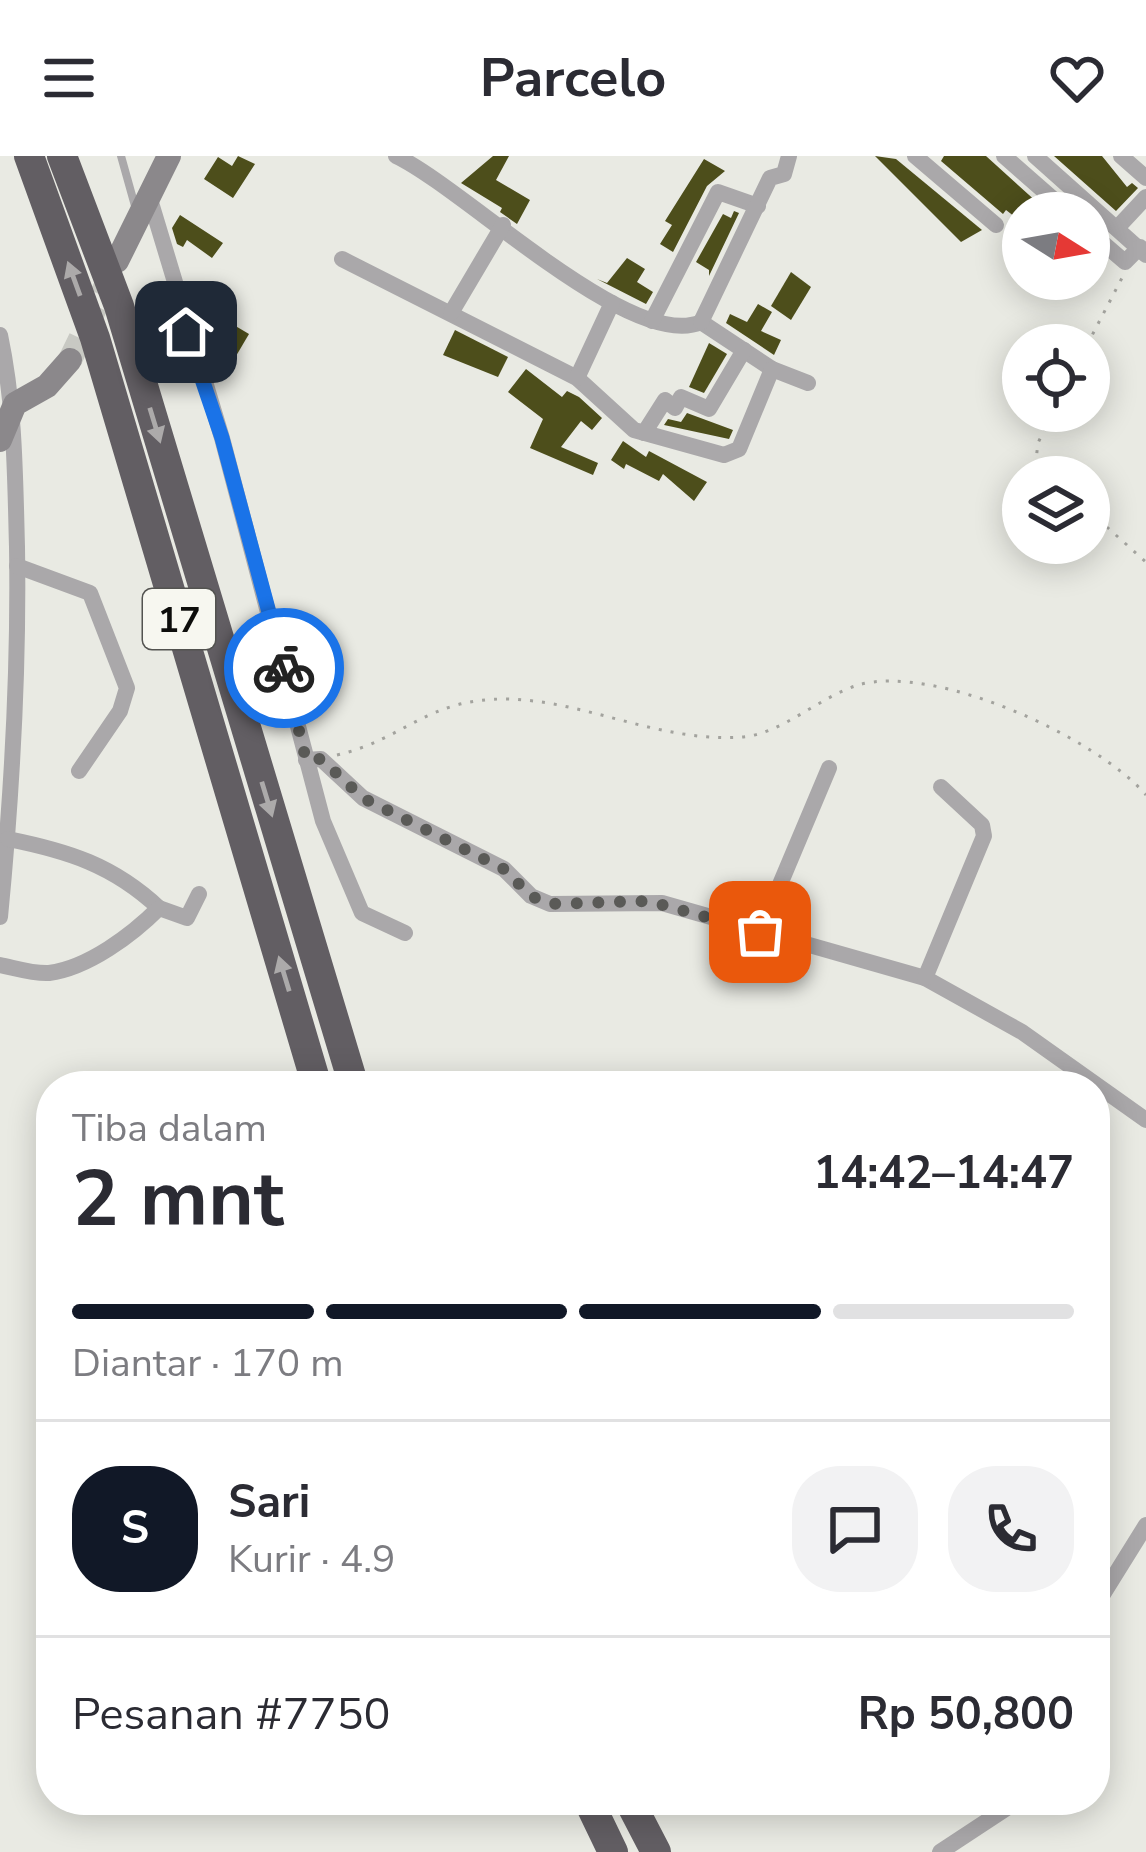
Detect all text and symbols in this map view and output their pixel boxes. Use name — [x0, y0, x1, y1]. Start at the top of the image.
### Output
text: Parcelo — [480, 41, 666, 115]
icon: menu — [36, 45, 102, 111]
icon: heart — [1044, 45, 1110, 111]
north arrow — [1002, 192, 1110, 300]
map controls — [1002, 192, 1110, 564]
one-way arrow — [64, 261, 82, 297]
pin — [135, 281, 237, 383]
icon: home — [153, 299, 219, 365]
button: locate — [1002, 324, 1110, 432]
one-way arrow — [147, 407, 165, 444]
button: layers — [1002, 456, 1110, 564]
road number: 17 — [143, 589, 215, 649]
courier — [224, 608, 344, 728]
icon: bike — [251, 635, 317, 701]
one-way arrow — [259, 781, 277, 818]
pin — [709, 881, 811, 983]
icon: bag — [727, 899, 793, 965]
one-way arrow — [274, 955, 292, 992]
text: Tiba dalam — [72, 1102, 267, 1155]
text: 14:42–14:47 — [813, 1143, 1074, 1204]
text: 2 mnt — [72, 1146, 284, 1253]
text: Diantar · 170 m — [72, 1337, 344, 1390]
button: chat — [792, 1466, 918, 1592]
button: phone — [948, 1466, 1074, 1592]
text: Sari — [228, 1472, 310, 1533]
text: S — [121, 1498, 149, 1559]
text: Kurir · 4.9 — [228, 1533, 395, 1586]
text: Pesanan #7750 — [72, 1684, 390, 1745]
text: Rp 50,800 — [858, 1684, 1074, 1745]

